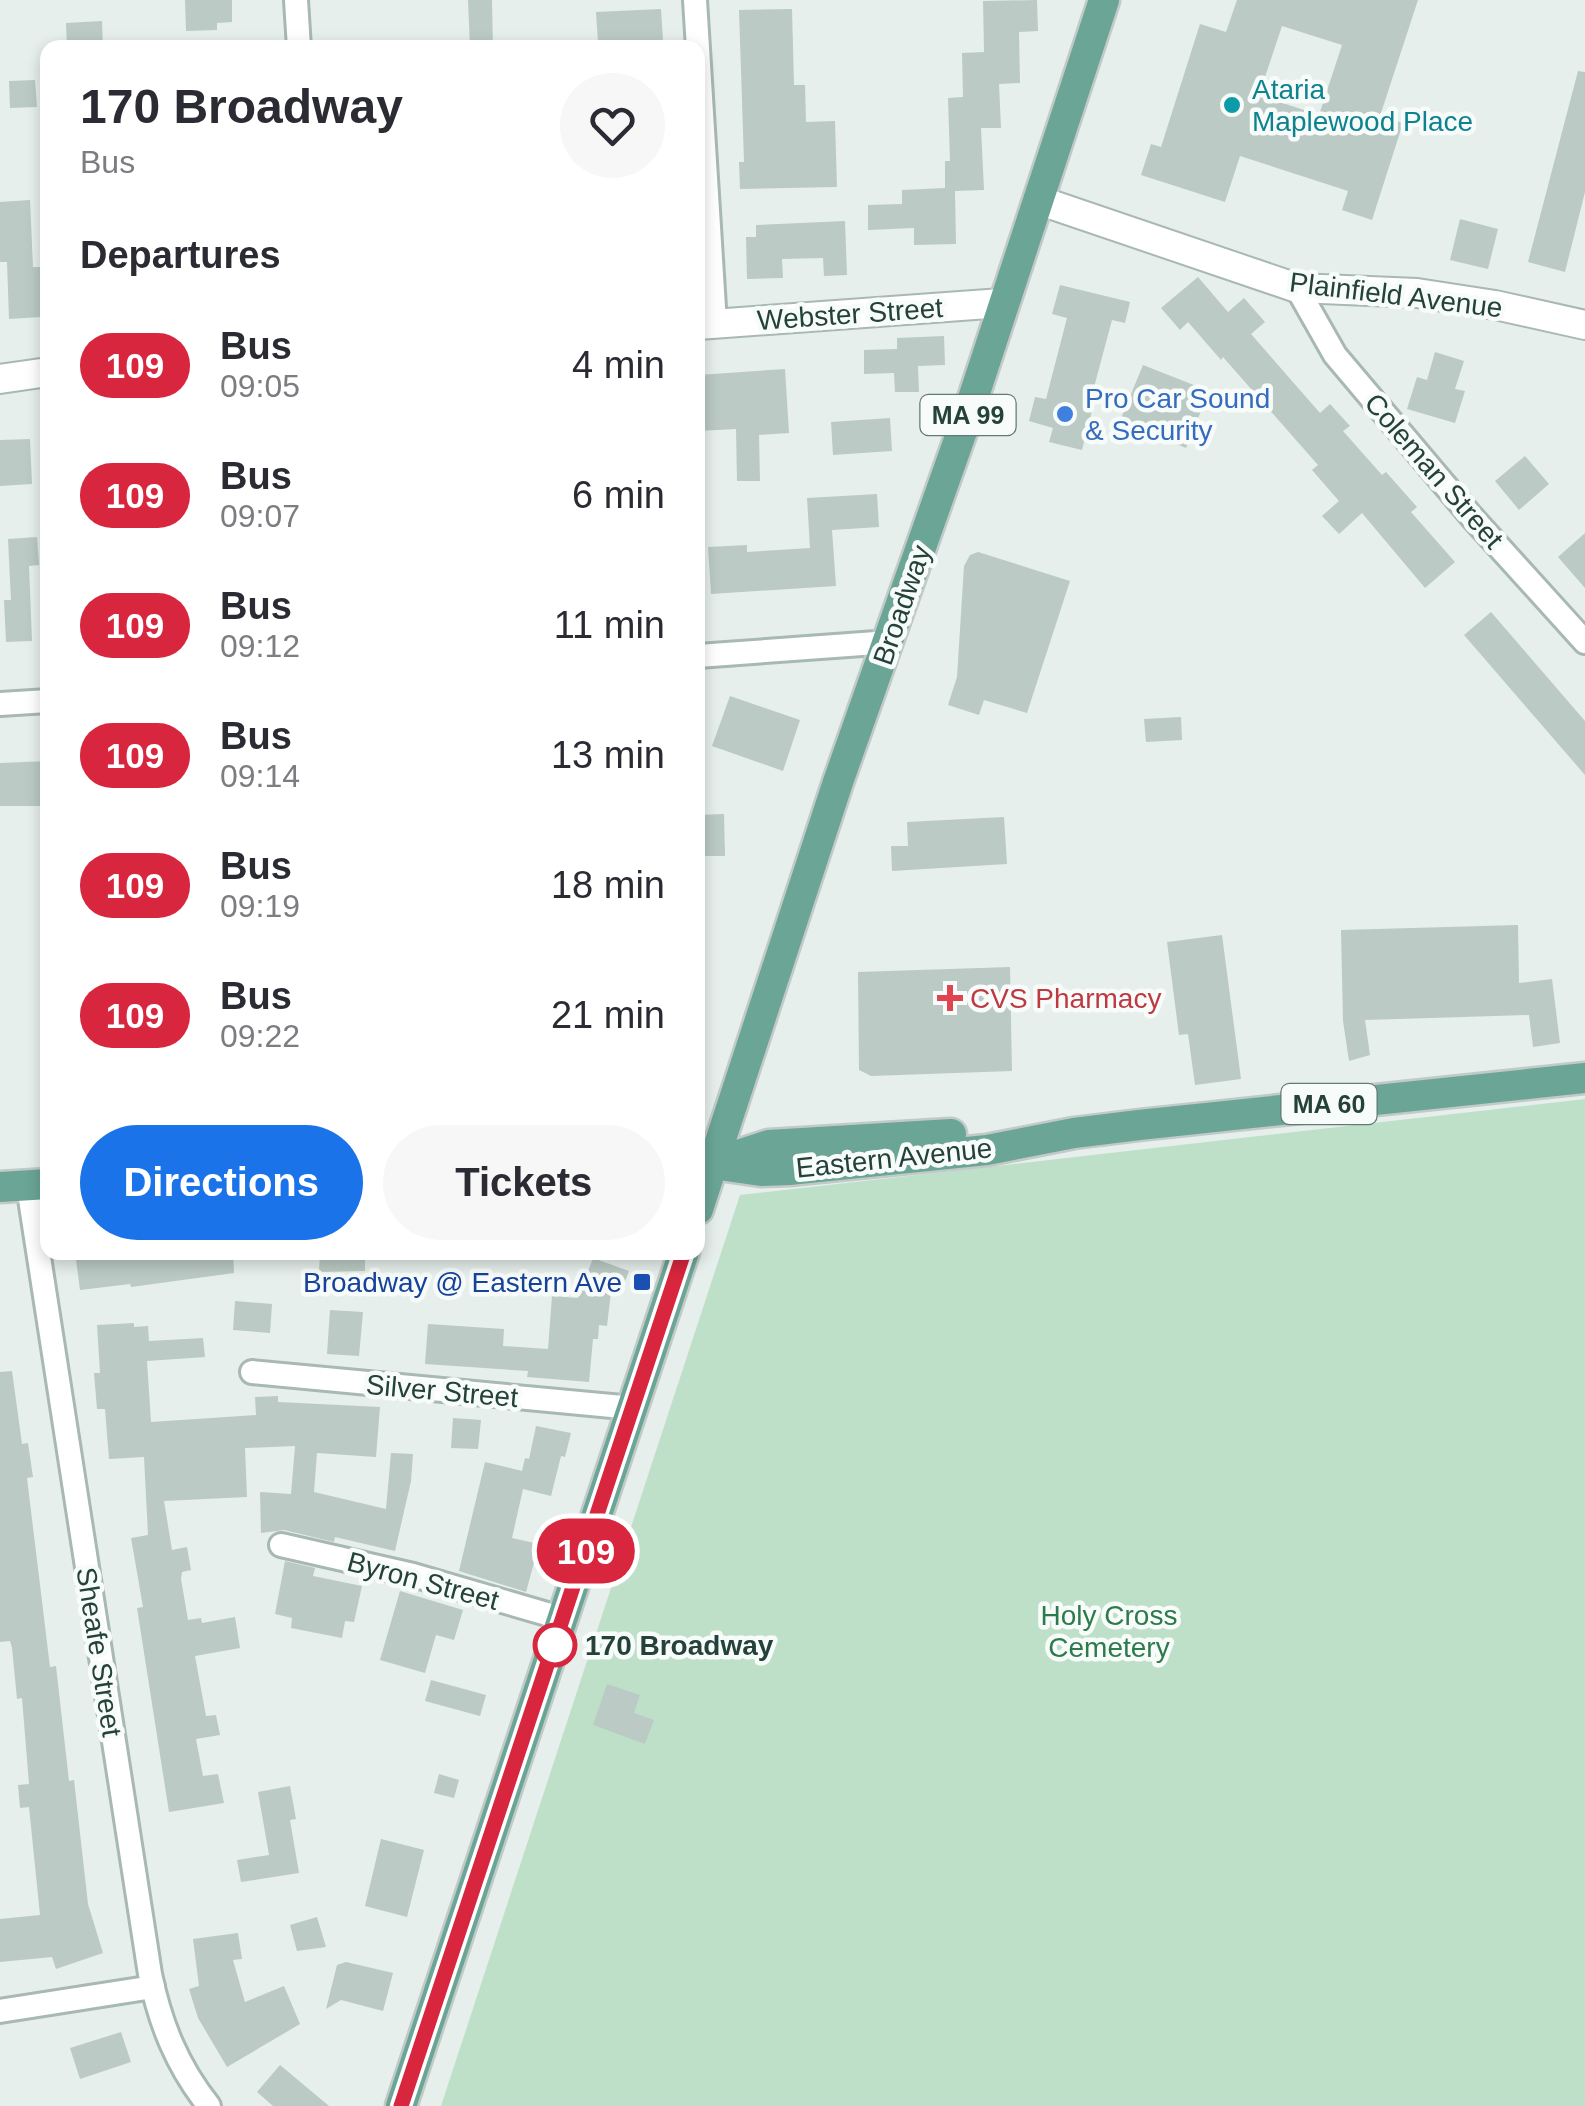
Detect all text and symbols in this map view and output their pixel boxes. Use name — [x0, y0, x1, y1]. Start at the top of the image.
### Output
button: heart — [560, 73, 665, 178]
place label: Ataria Maplewood Place — [1252, 74, 1473, 137]
text: 170 Broadway — [80, 80, 403, 133]
marker: Ataria Maplewood Place — [1221, 94, 1243, 116]
text: Bus — [80, 144, 135, 180]
text: Departures — [80, 234, 281, 276]
street label: Plainfield Avenue — [1288, 267, 1504, 323]
street label: Webster Street — [756, 292, 944, 336]
text: Bus — [220, 325, 292, 367]
text: 4 min — [572, 344, 665, 386]
text: 109 — [106, 346, 164, 385]
text: 09:05 — [220, 368, 300, 404]
place label: Pro Car Sound & Security — [1085, 383, 1270, 446]
street label: Coleman Street — [1358, 387, 1510, 555]
road number: MA 99 — [920, 395, 1016, 435]
marker: Pro Car Sound & Security — [1054, 403, 1076, 425]
text: Bus — [220, 455, 292, 497]
text: 6 min — [572, 474, 665, 516]
text: 109 — [106, 476, 164, 515]
text: 09:07 — [220, 498, 300, 534]
street label: Broadway — [867, 541, 937, 669]
text: Bus — [220, 585, 292, 627]
text: 11 min — [554, 604, 665, 646]
text: 109 — [106, 606, 164, 645]
text: 09:12 — [220, 628, 300, 664]
text: Bus — [220, 715, 292, 757]
text: 13 min — [551, 734, 665, 776]
text: 109 — [106, 736, 164, 775]
text: 09:14 — [220, 758, 300, 794]
text: Bus — [220, 845, 292, 887]
text: 18 min — [551, 864, 665, 906]
text: 109 — [106, 866, 164, 905]
text: 09:19 — [220, 888, 300, 924]
text: Bus — [220, 975, 292, 1017]
place label: CVS Pharmacy — [970, 983, 1161, 1014]
marker: CVS Pharmacy — [939, 987, 961, 1009]
text: 21 min — [551, 994, 665, 1036]
text: 109 — [106, 996, 164, 1035]
text: 09:22 — [220, 1018, 300, 1054]
road number: MA 60 — [1282, 1084, 1376, 1124]
button: Directions — [80, 1125, 363, 1240]
button: Tickets — [383, 1125, 665, 1240]
street label: Eastern Avenue — [794, 1132, 994, 1184]
place label: Broadway @ Eastern Ave — [303, 1267, 622, 1298]
marker: Broadway @ Eastern Ave — [631, 1271, 653, 1293]
street label: Silver Street — [365, 1369, 520, 1413]
line badge: 109 — [528, 1518, 644, 1584]
text: 109 — [557, 1532, 615, 1571]
street label: Byron Street — [344, 1546, 502, 1616]
street label: Sheafe Street — [70, 1565, 128, 1739]
park label: Holy Cross Cemetery — [1041, 1600, 1177, 1663]
marker: 170 Broadway — [534, 1624, 576, 1666]
place label: 170 Broadway — [585, 1630, 774, 1661]

